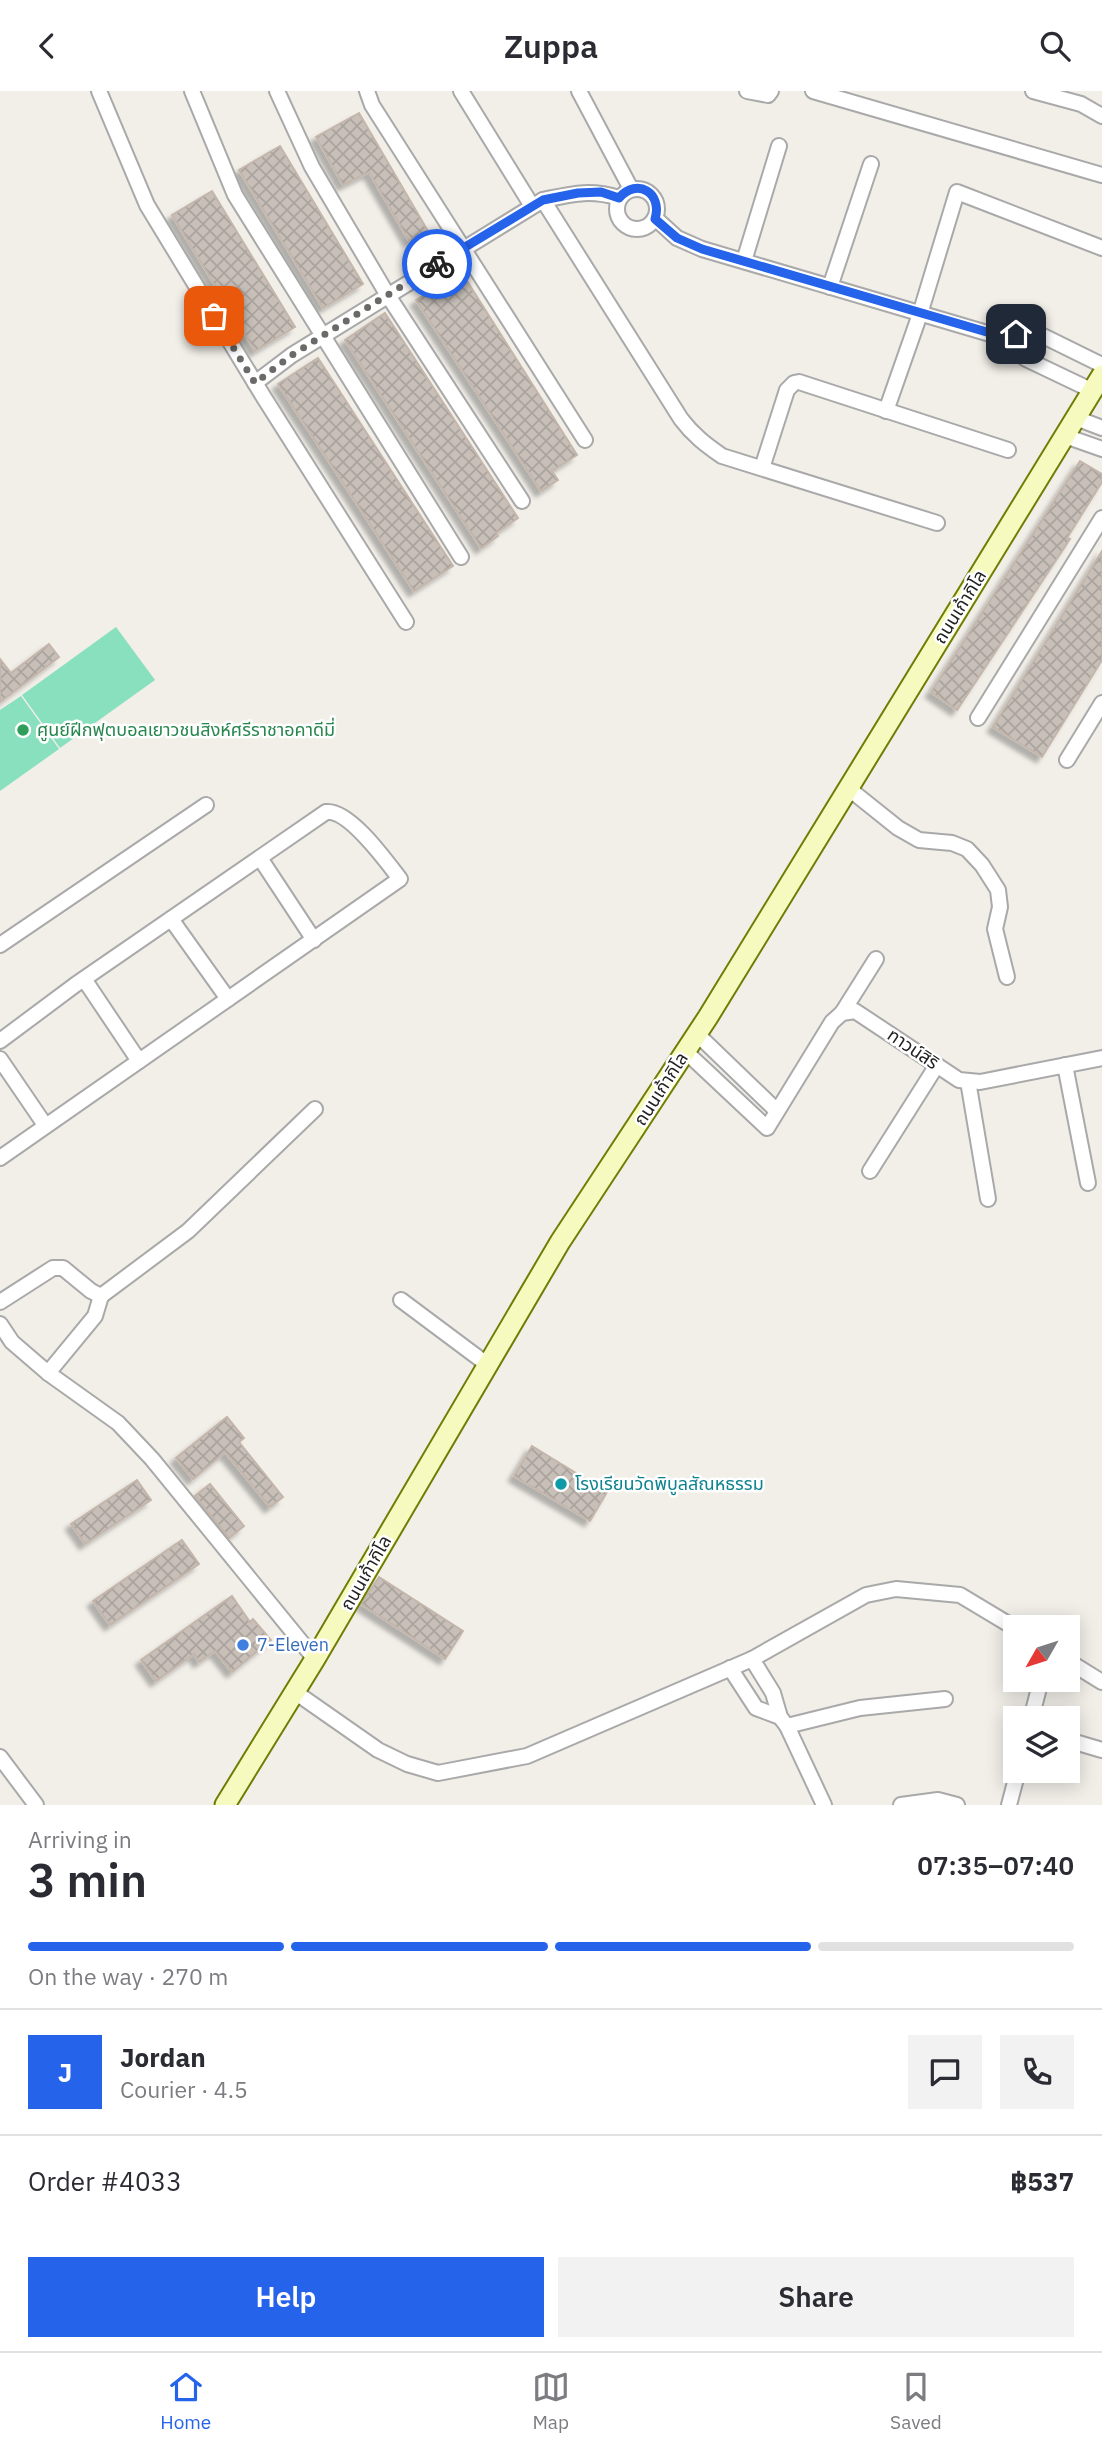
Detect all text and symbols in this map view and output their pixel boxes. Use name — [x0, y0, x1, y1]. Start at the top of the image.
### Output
text: Zuppa — [504, 25, 598, 67]
icon: back — [28, 27, 66, 65]
icon: search — [1036, 27, 1074, 65]
courier — [402, 229, 472, 299]
icon: bike — [418, 245, 456, 283]
pin — [184, 286, 244, 346]
icon: bag — [195, 297, 233, 335]
pin — [986, 304, 1046, 364]
icon: home — [997, 315, 1035, 353]
street label: ถนนเก้ากิโล — [928, 566, 991, 648]
place label: ศูนย์ฝีกฟุตบอลเยาวชนสิงห์ศรีราชาอคาดีมี่ — [37, 717, 335, 742]
marker: ศูนย์ฝีกฟุตบอลเยาวชนสิงห์ศรีราชาอคาดีมี่ — [15, 722, 31, 738]
street label: ทาวน์สิริ — [883, 1023, 944, 1074]
street label: ถนนเก้ากิโล — [628, 1048, 693, 1130]
place label: โรงเรียนวัดพิบูลสัณหธรรม — [575, 1472, 764, 1496]
marker: โรงเรียนวัดพิบูลสัณหธรรม — [553, 1476, 569, 1492]
street label: ถนนเก้ากิโล — [335, 1531, 396, 1614]
north arrow — [1003, 1615, 1080, 1692]
map controls — [1003, 1615, 1080, 1783]
place label: 7-Eleven — [257, 1633, 329, 1656]
marker: 7-Eleven — [235, 1637, 251, 1653]
button: layers — [1003, 1706, 1080, 1783]
text: Arriving in — [28, 1824, 132, 1854]
text: 07:35–07:40 — [917, 1848, 1074, 1882]
text: 3 min — [28, 1850, 147, 1910]
text: On the way · 270 m — [28, 1961, 228, 1991]
button: chat — [908, 2035, 982, 2109]
button: phone — [1000, 2035, 1074, 2109]
text: Jordan — [120, 2040, 206, 2074]
text: J — [58, 2055, 72, 2089]
text: Courier · 4.5 — [120, 2074, 248, 2104]
text: Order #4033 — [28, 2164, 182, 2198]
text: ฿537 — [1010, 2164, 1074, 2198]
button: Help — [28, 2257, 544, 2337]
button: Share — [558, 2257, 1074, 2337]
tab: Home — [160, 2368, 211, 2434]
tab: Map — [532, 2368, 570, 2434]
tab: Saved — [890, 2368, 942, 2434]

